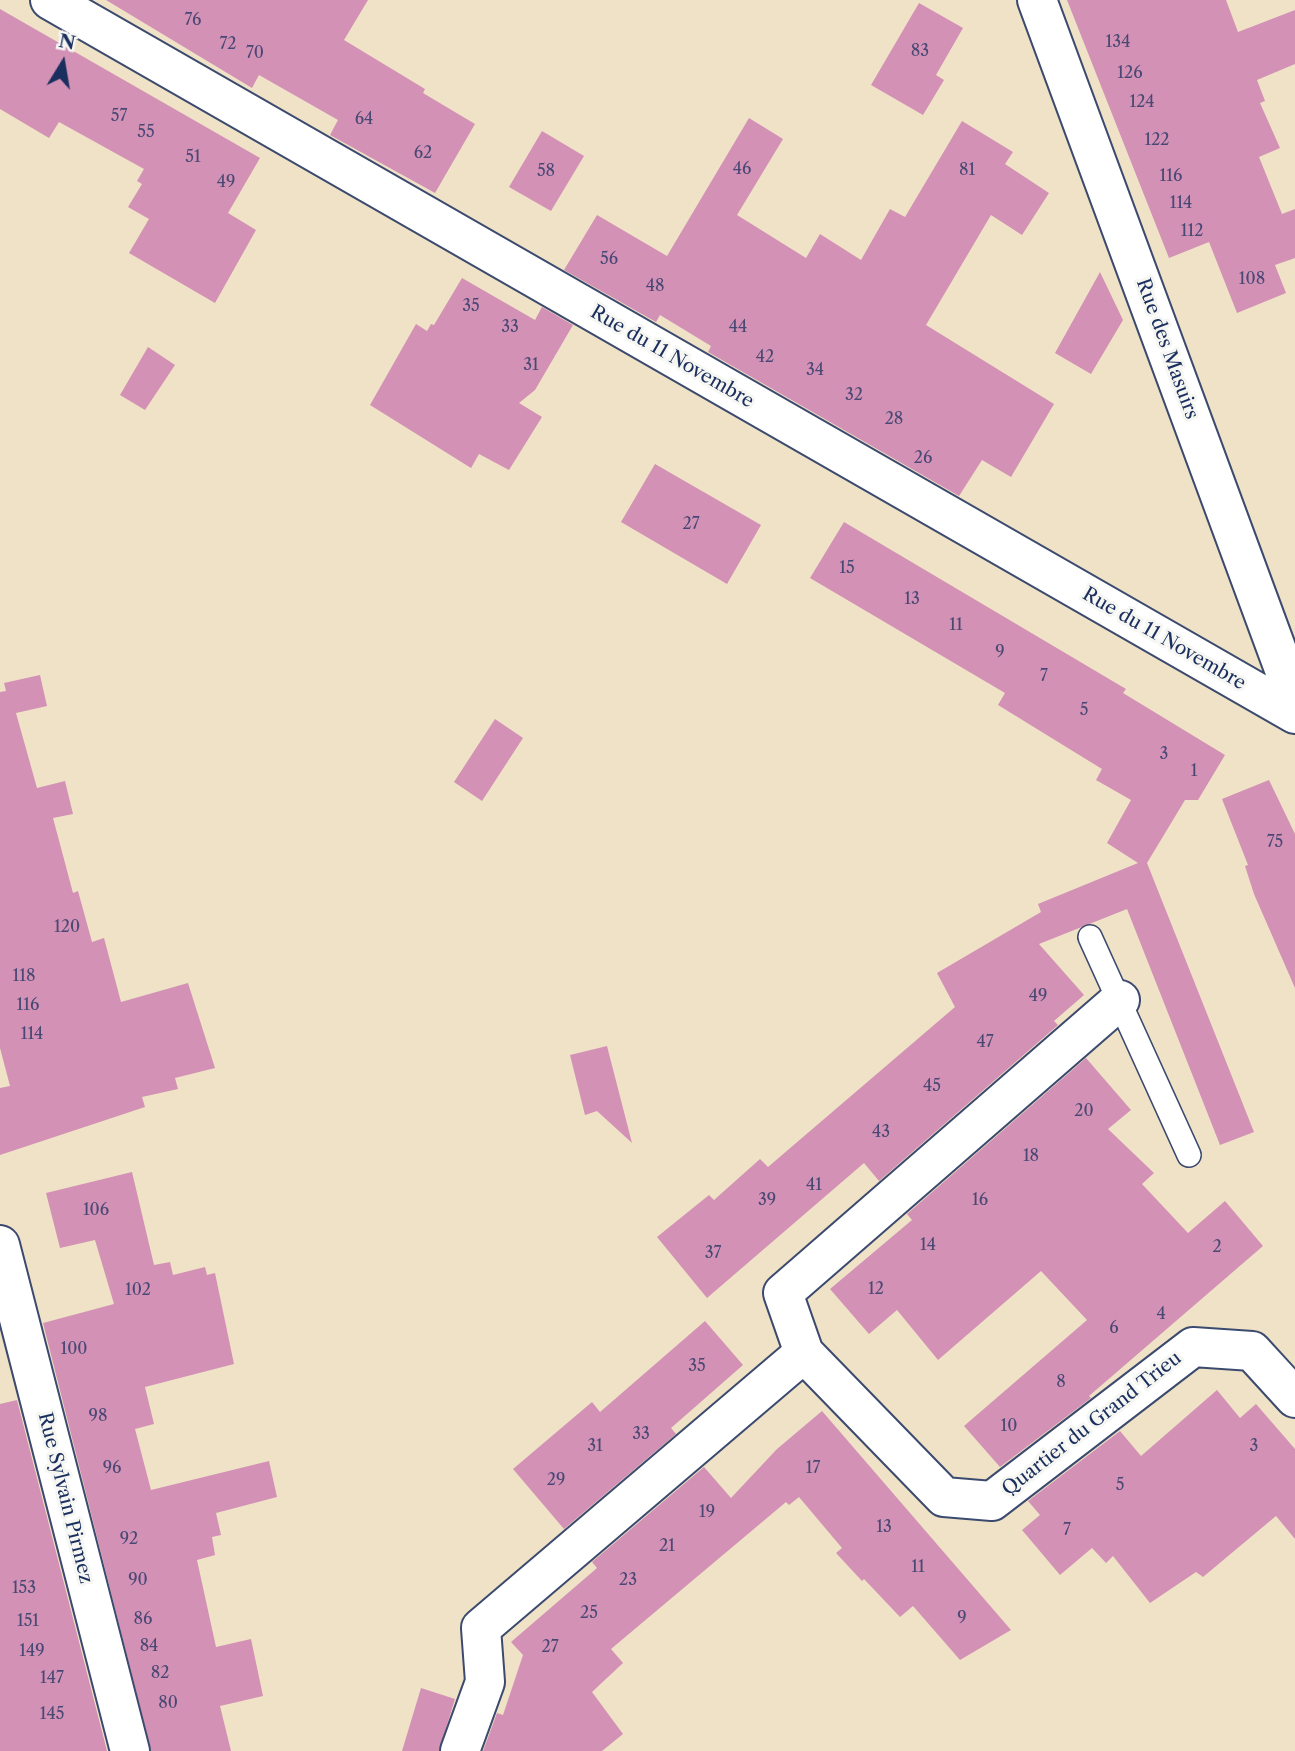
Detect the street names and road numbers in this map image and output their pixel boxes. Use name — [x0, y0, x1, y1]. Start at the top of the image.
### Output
street label: Rue des Masuirs — [1131, 276, 1203, 422]
street label: Rue du 11 Novembre — [586, 301, 758, 413]
street label: Rue du 11 Novembre — [1078, 583, 1250, 695]
street label: Quartier du Grand Trieu — [998, 1347, 1186, 1501]
street label: Rue Sylvain Pirmez — [33, 1410, 97, 1586]

